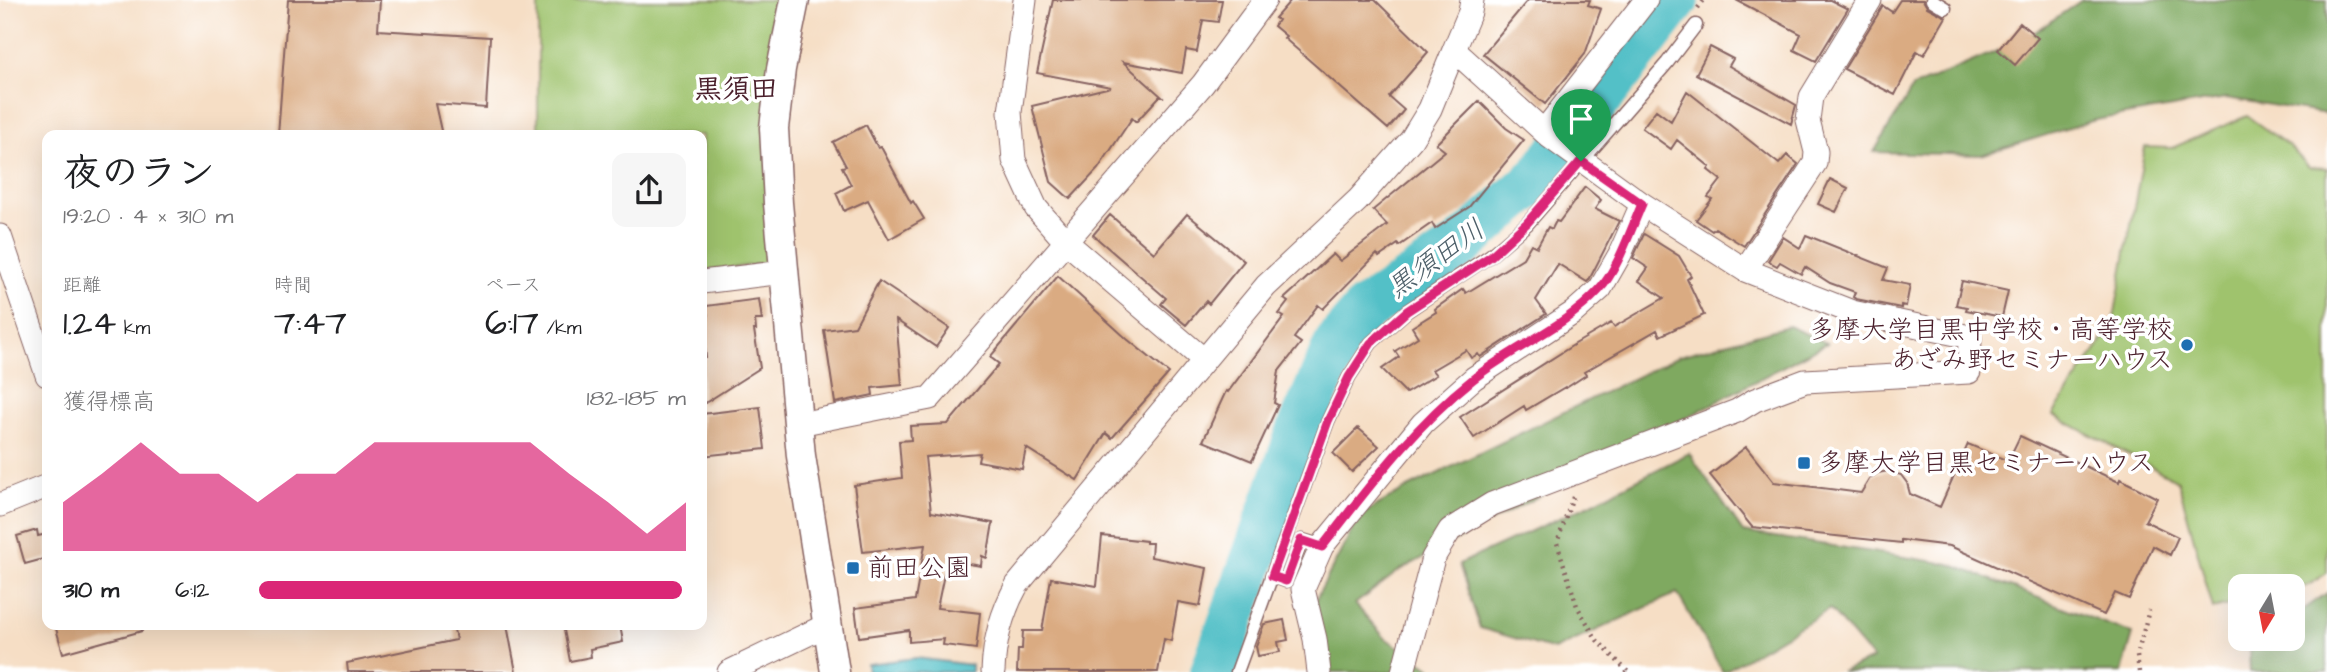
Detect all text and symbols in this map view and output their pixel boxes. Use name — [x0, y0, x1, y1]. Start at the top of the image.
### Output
district label: 黒須田 — [694, 70, 778, 109]
pin — [1551, 89, 1611, 161]
icon: arrive — [1562, 100, 1600, 138]
text: 夜のラン — [63, 148, 215, 200]
button: share — [612, 153, 686, 227]
text: 19:20 · 4 × 310 m — [63, 200, 233, 232]
water label: 黒須田川 — [1379, 210, 1493, 308]
text: 距離 — [63, 272, 101, 299]
text: 時間 — [274, 272, 312, 299]
text: ペース — [485, 272, 541, 299]
text: 1.24 — [63, 299, 116, 348]
text: 7:47 — [274, 299, 347, 348]
text: 6:17 — [485, 299, 539, 348]
place label: 多摩大学目黒中学校・高等学校 あざみ野セミナーハウス — [1809, 312, 2173, 378]
text: km — [116, 315, 150, 342]
text: /km — [539, 315, 582, 342]
marker: 多摩大学目黒中学校・高等学校 あざみ野セミナーハウス — [2179, 337, 2195, 353]
text: 182–185 m — [587, 382, 686, 414]
text: 獲得標高 — [63, 386, 155, 418]
place label: 多摩大学目黒セミナーハウス — [1818, 445, 2154, 481]
marker: 多摩大学目黒セミナーハウス — [1796, 455, 1812, 471]
place label: 前田公園 — [867, 550, 971, 586]
marker: 前田公園 — [845, 560, 861, 576]
text: 310 m — [63, 574, 119, 606]
text: 6:12 — [175, 574, 209, 606]
north arrow — [2228, 574, 2305, 651]
map controls — [2228, 574, 2305, 651]

